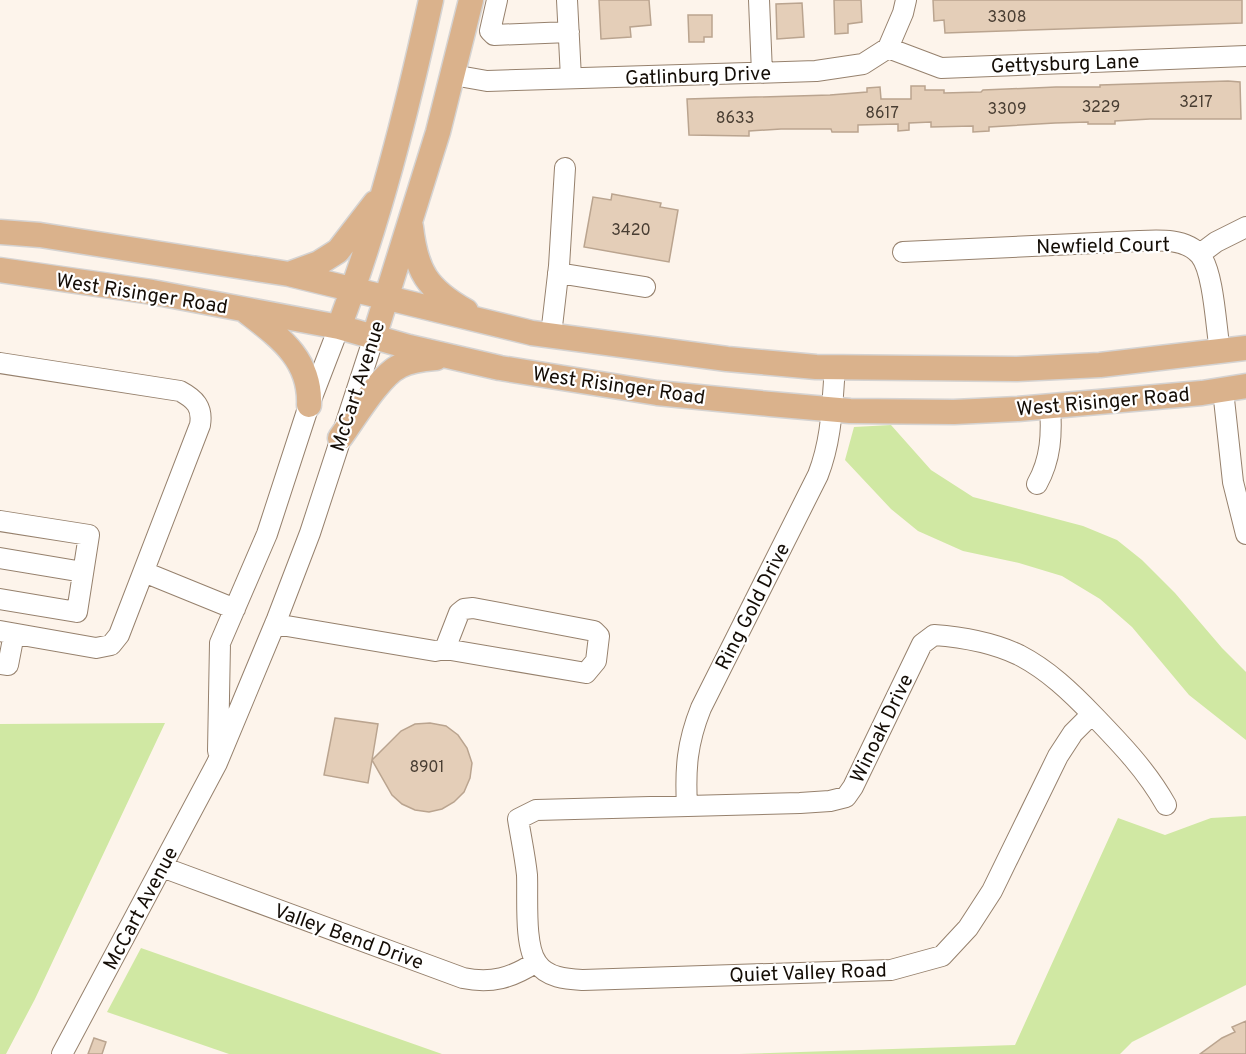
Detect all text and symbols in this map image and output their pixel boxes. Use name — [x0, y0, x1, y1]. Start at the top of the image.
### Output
house number: 3308 — [987, 8, 1027, 28]
street label: Gettysburg Lane — [990, 49, 1140, 81]
street label: Gatlinburg Drive — [625, 61, 771, 93]
house number: 3217 — [1179, 93, 1213, 113]
house number: 3229 — [1082, 98, 1120, 118]
house number: 3309 — [988, 100, 1026, 120]
house number: 8617 — [865, 104, 899, 124]
house number: 8633 — [716, 109, 754, 129]
house number: 3420 — [611, 221, 651, 241]
street label: Newfield Court — [1036, 233, 1170, 261]
street label: West Risinger Road — [54, 269, 230, 321]
street label: McCart Avenue — [326, 318, 392, 455]
street label: West Risinger Road — [531, 362, 707, 412]
street label: West Risinger Road — [1016, 382, 1191, 424]
street label: Ring Gold Drive — [711, 539, 797, 675]
street label: Winoak Drive — [845, 670, 920, 788]
house number: 8901 — [409, 758, 445, 778]
street label: McCart Avenue — [98, 843, 185, 975]
street label: Valley Bend Drive — [270, 899, 427, 977]
street label: Quiet Valley Road — [729, 958, 887, 990]

